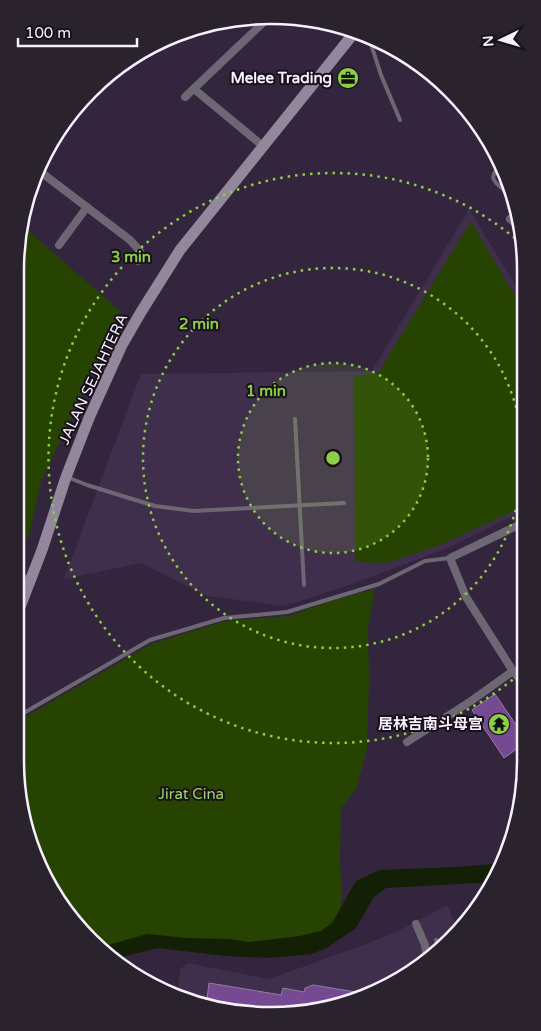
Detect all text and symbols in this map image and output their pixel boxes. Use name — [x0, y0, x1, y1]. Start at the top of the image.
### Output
scale bar — [18, 15, 136, 47]
north arrow — [476, 15, 526, 65]
text: 100 m — [25, 24, 71, 42]
text: N — [480, 35, 498, 47]
office icon: Melee Trading — [336, 66, 360, 90]
place label: Melee Trading — [230, 69, 332, 88]
text: 3 min — [111, 248, 151, 266]
street label: JALAN SEJAHTERA — [55, 311, 131, 447]
text: 2 min — [179, 315, 219, 333]
text: 1 min — [246, 382, 286, 400]
centre of rings — [324, 449, 342, 467]
temple icon: 居林吉南斗母宫 — [487, 712, 511, 736]
place label: 居林吉南斗母宫 — [378, 715, 483, 733]
park label: Jirat Cina — [158, 785, 224, 803]

